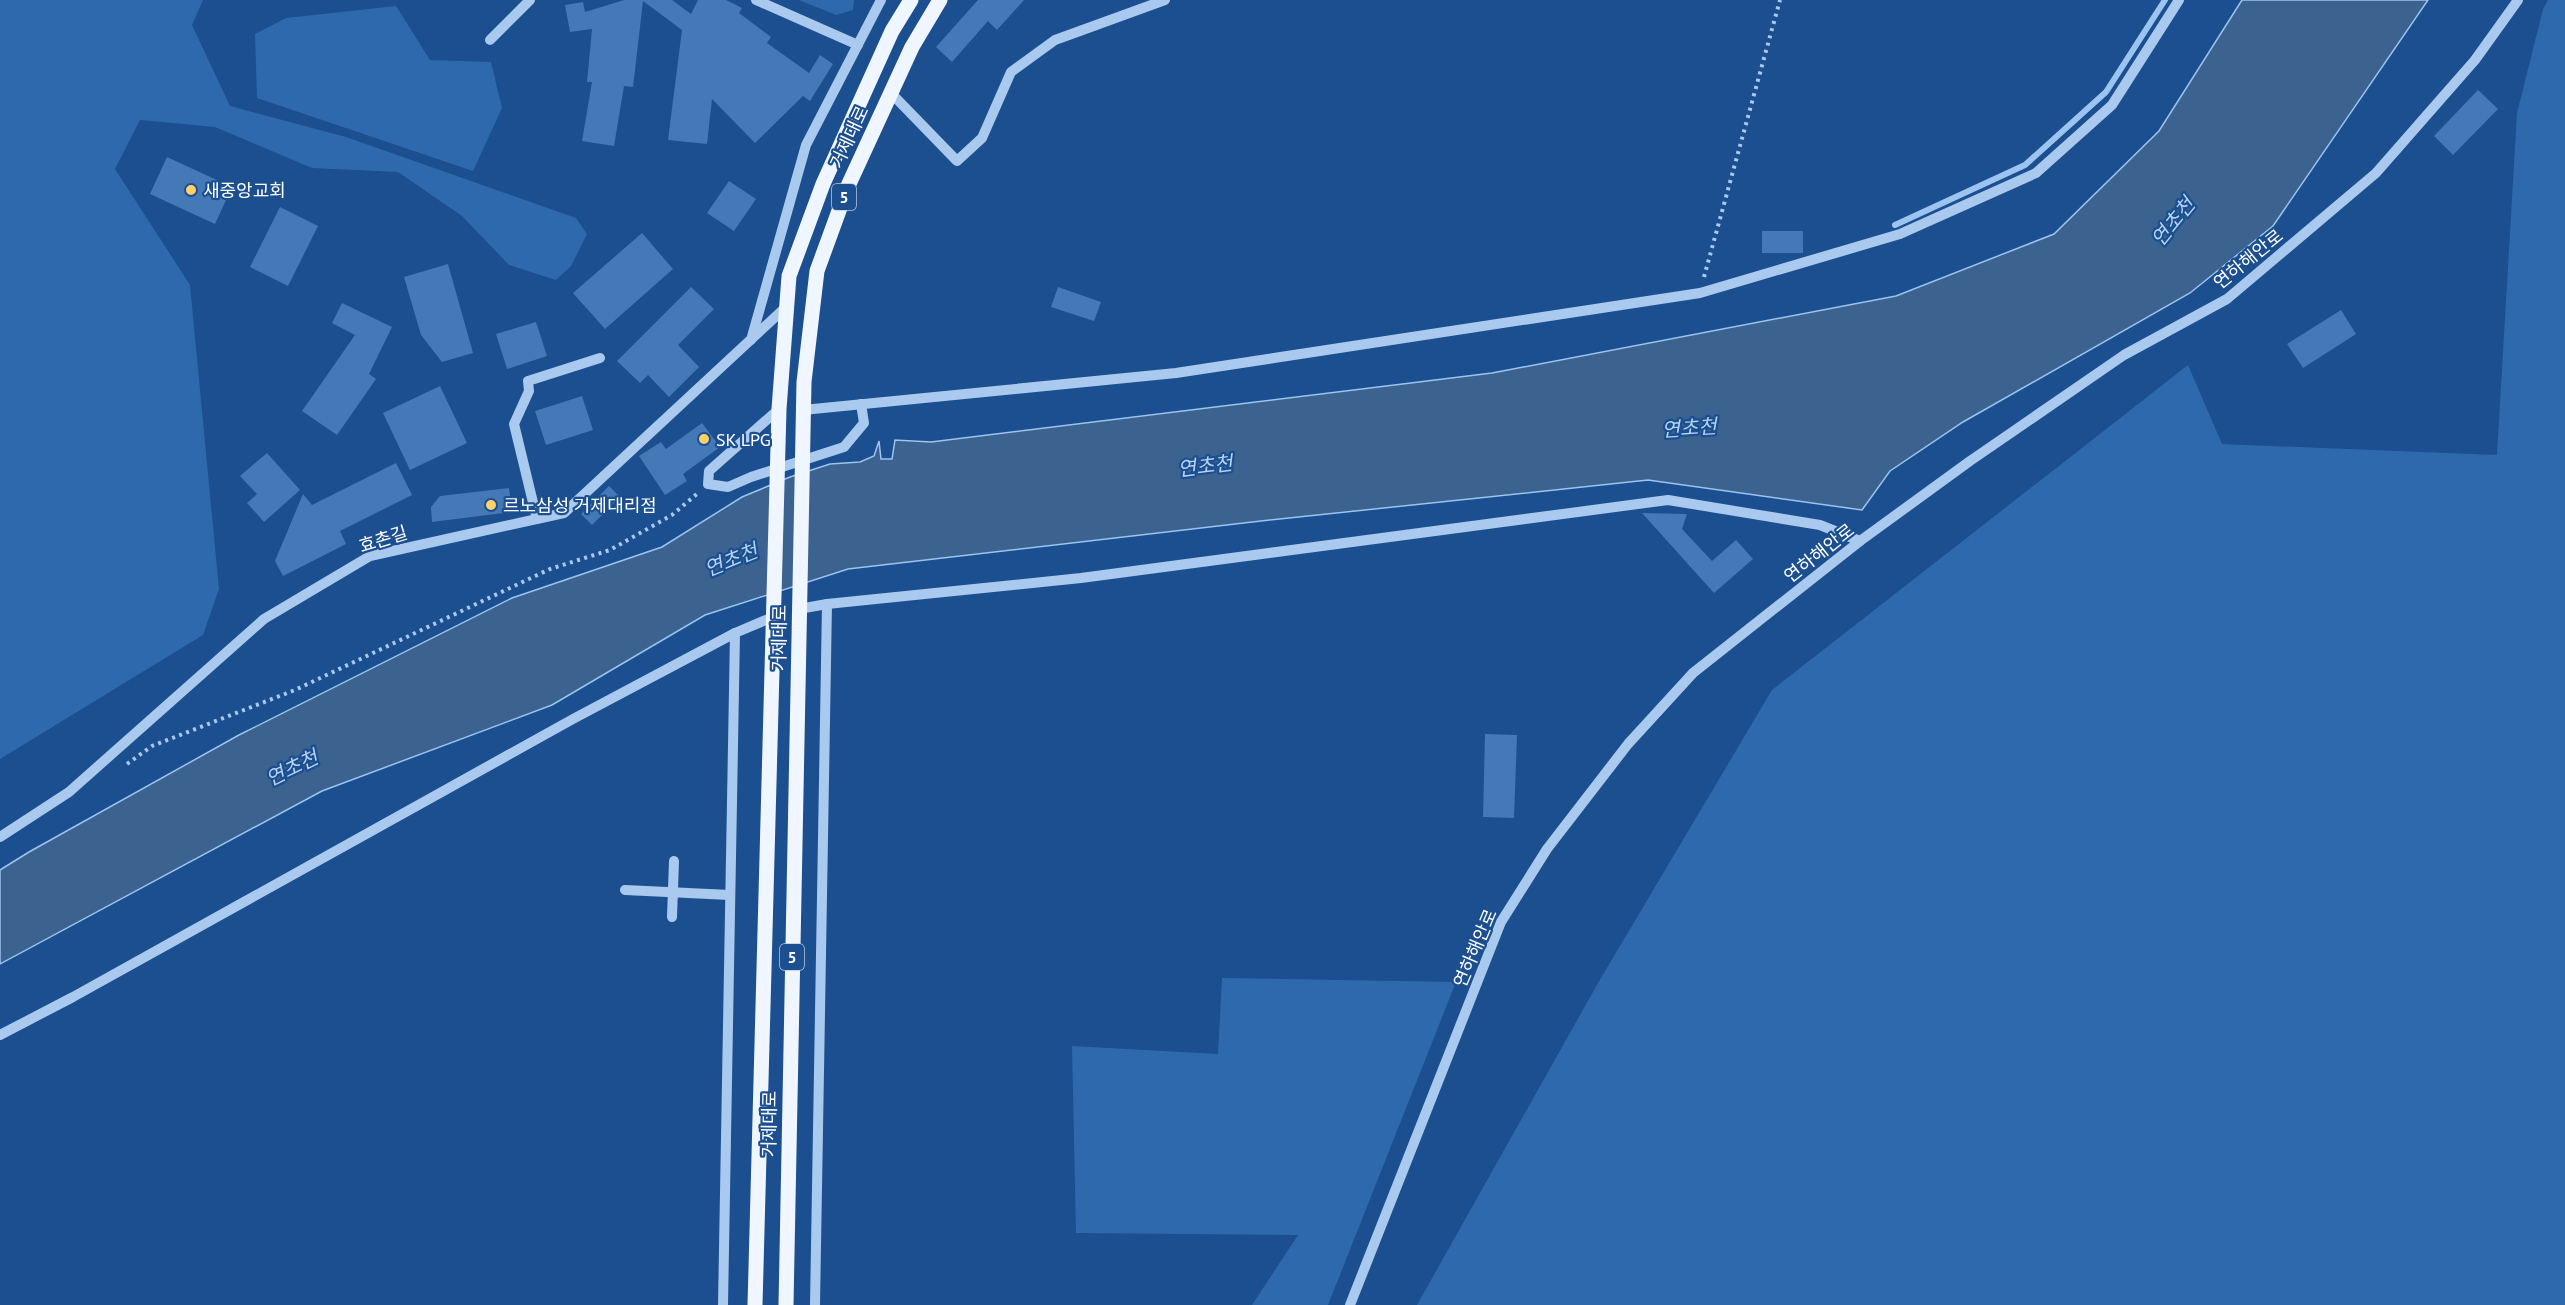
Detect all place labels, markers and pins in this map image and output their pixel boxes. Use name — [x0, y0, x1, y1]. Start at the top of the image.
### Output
place label: 새중앙교회 — [203, 179, 286, 202]
marker: 새중앙교회 — [184, 183, 198, 197]
place label: SK LPG — [716, 428, 771, 451]
marker: SK LPG — [697, 432, 711, 446]
place label: 르노삼성 거제대리점 — [503, 494, 657, 517]
marker: 르노삼성 거제대리점 — [484, 498, 498, 512]

